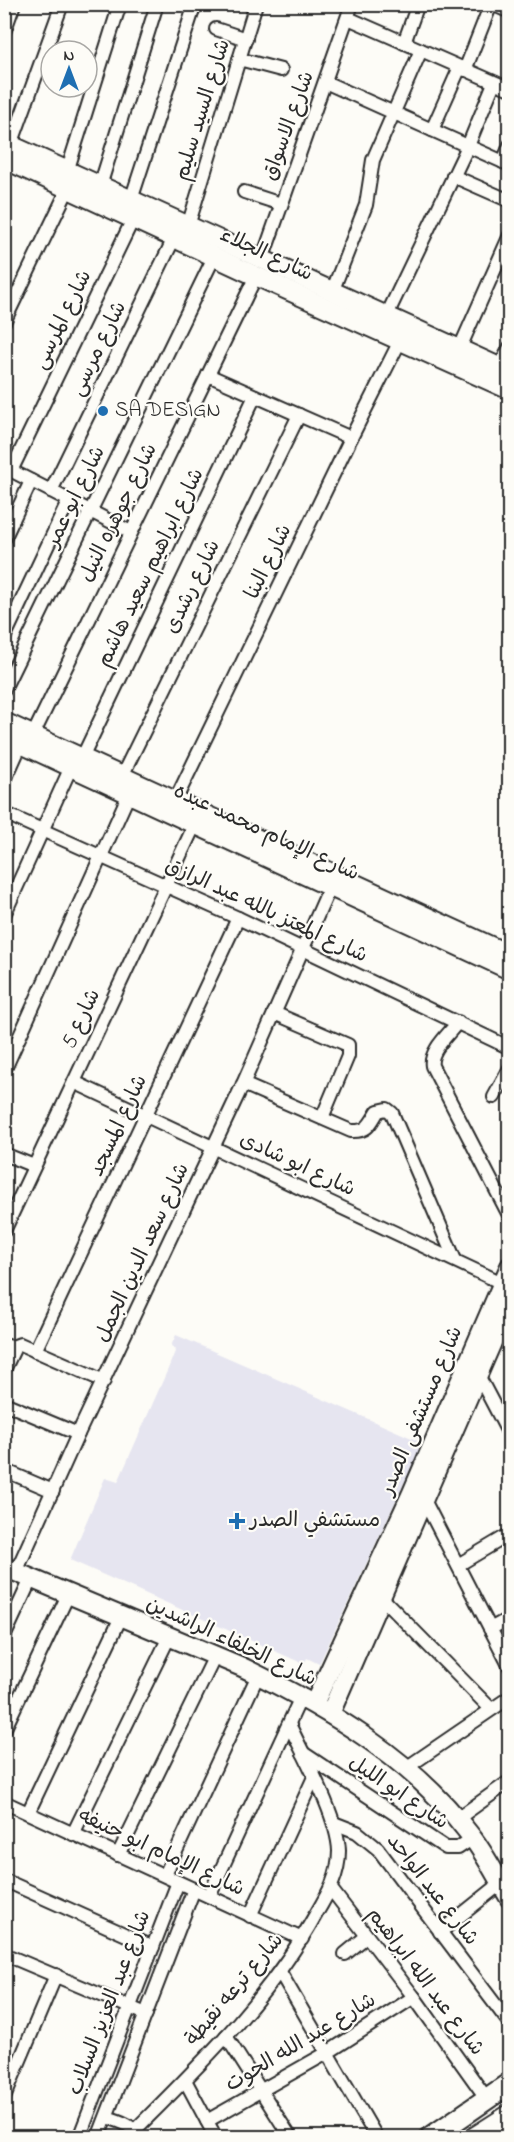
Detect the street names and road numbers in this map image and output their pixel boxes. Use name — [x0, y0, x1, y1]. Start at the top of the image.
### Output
street label: شارع السيد سليم — [167, 36, 239, 184]
street label: شارع الاسواق — [255, 67, 323, 185]
street label: شارع الجلاء — [214, 220, 318, 290]
street label: شارع المرسى — [26, 265, 100, 375]
street label: شارع مرسى — [63, 296, 135, 402]
street label: شارع جوهره النيل — [72, 438, 166, 588]
street label: شارع ابو عمر — [38, 441, 114, 555]
street label: شارع ابراهيم سعيد هاشم — [90, 463, 212, 673]
street label: شارع البنا — [238, 519, 300, 605]
street label: شارع رشدى — [157, 535, 229, 639]
street label: شارع الإمام محمد عبده — [168, 777, 364, 889]
street label: شارع المعتز بالله عبد الرازق — [160, 851, 372, 971]
street label: شارع 5 — [55, 984, 109, 1054]
street label: شارع المسجد — [82, 1070, 156, 1182]
street label: شارع ابو شادى — [234, 1125, 360, 1205]
street label: شارع سعد الدين الجمل — [88, 1158, 198, 1348]
street label: شارع مستشفى الصدر — [372, 1322, 471, 1502]
street label: شارع الخلفاء الراشدين — [141, 1589, 321, 1695]
street label: شارع ابو الليل — [342, 1748, 454, 1838]
street label: شارع الإمام ابو حنيفه — [73, 1801, 249, 1905]
street label: شارع عبد الواحد — [379, 1828, 485, 1952]
street label: شارع عبد الله ابراهيم — [359, 1901, 491, 2063]
street label: شارع عبد العزيز السلاب — [61, 1906, 159, 2100]
street label: شارع ترعه نقيطة — [179, 1927, 291, 2053]
street label: شارع عبد الله الحوت — [220, 1986, 382, 2100]

